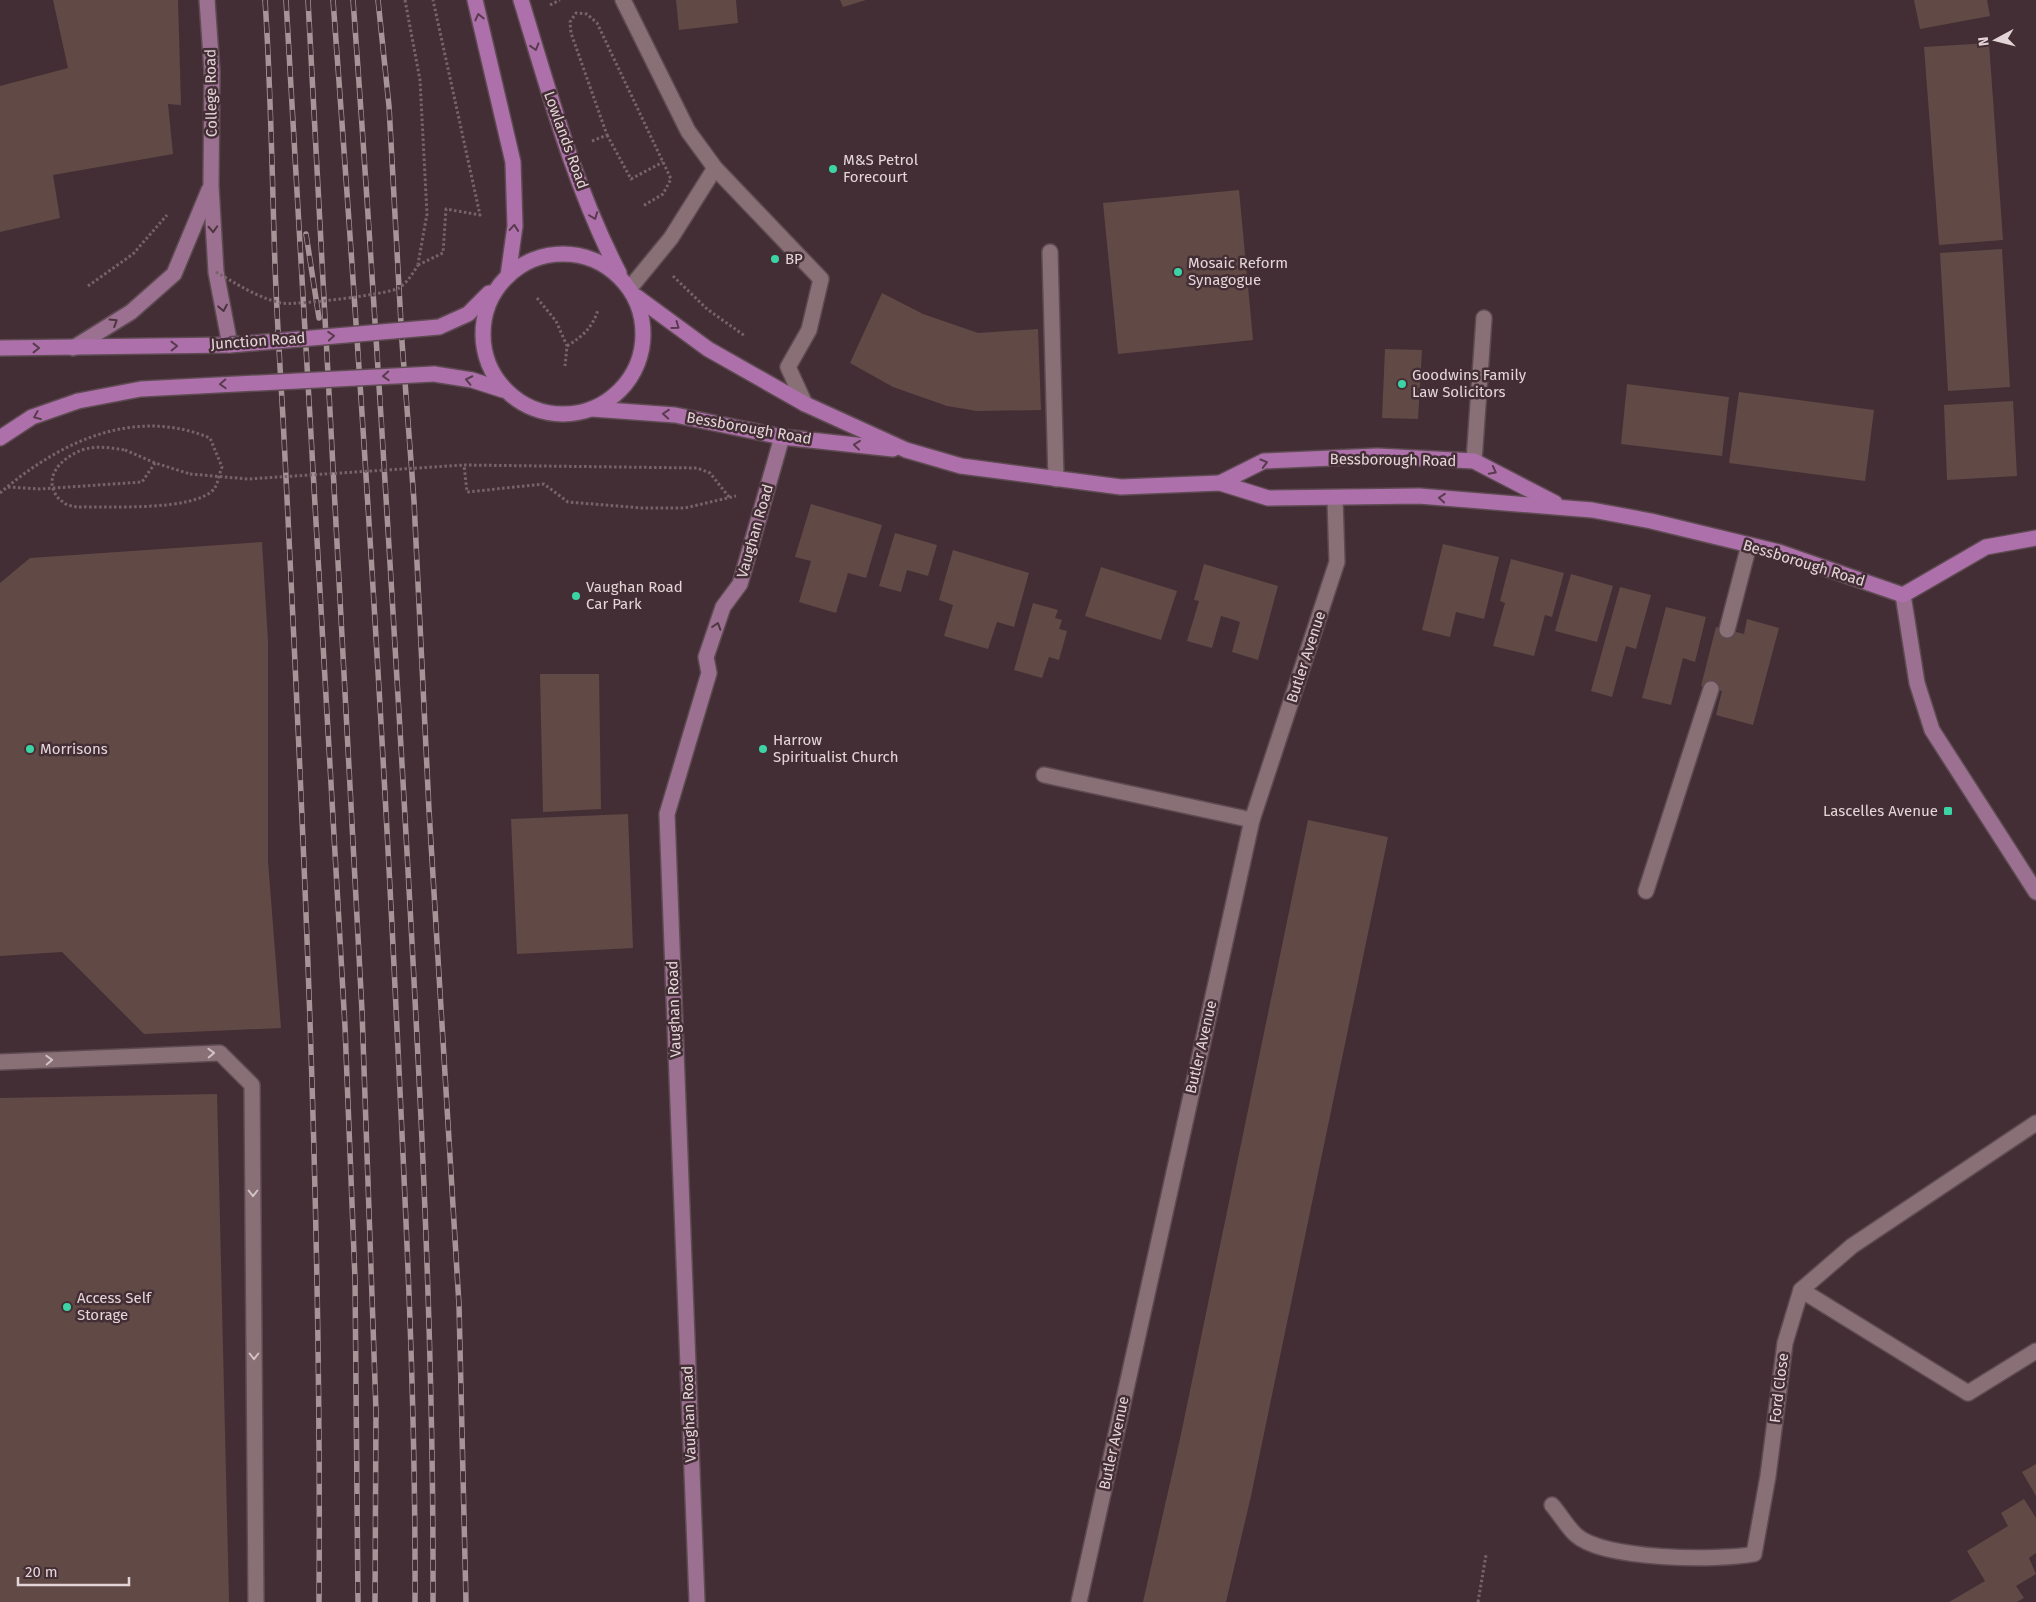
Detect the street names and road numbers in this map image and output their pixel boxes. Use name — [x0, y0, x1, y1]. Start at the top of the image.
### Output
street label: College Road — [201, 49, 221, 137]
street label: Lowlands Road — [540, 89, 592, 191]
street label: Junction Road — [210, 329, 306, 353]
street label: Bessborough Road — [685, 408, 813, 448]
street label: Bessborough Road — [1329, 450, 1457, 470]
street label: Vaughan Road — [733, 482, 777, 580]
street label: Bessborough Road — [1741, 536, 1867, 590]
street label: Butler Avenue — [1283, 609, 1329, 705]
street label: Vaughan Road — [663, 960, 685, 1058]
street label: Butler Avenue — [1182, 999, 1220, 1095]
street label: Ford Close — [1766, 1352, 1792, 1424]
street label: Vaughan Road — [678, 1365, 700, 1463]
street label: Butler Avenue — [1095, 1395, 1133, 1491]

